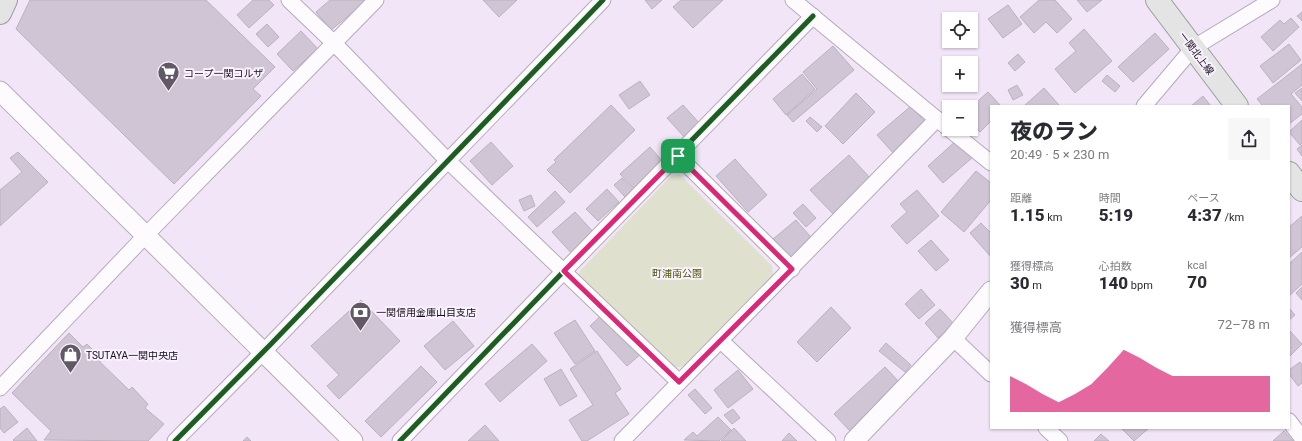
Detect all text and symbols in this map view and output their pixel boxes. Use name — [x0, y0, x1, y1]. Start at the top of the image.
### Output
map controls — [942, 12, 978, 136]
button: locate — [942, 12, 978, 48]
street label: 一関北上線 — [1177, 30, 1216, 77]
button: + — [942, 56, 978, 92]
supermarket icon: コープ一関コルザ — [156, 60, 182, 93]
place label: コープ一関コルザ — [184, 68, 263, 79]
button: − — [942, 100, 978, 136]
button: share — [1228, 118, 1270, 160]
text: 夜のラン — [1010, 119, 1098, 144]
pin — [661, 139, 695, 173]
icon: arrive — [667, 145, 689, 167]
text: 20:49 · 5 × 230 m — [1010, 147, 1109, 162]
text: 距離 — [1010, 192, 1032, 205]
text: 時間 — [1099, 192, 1121, 205]
text: ペース — [1187, 192, 1220, 205]
text: 1.15 — [1010, 205, 1044, 225]
text: 5:19 — [1099, 205, 1133, 225]
text: 4:37 — [1187, 205, 1222, 225]
text: km — [1044, 211, 1062, 224]
text: /km — [1222, 211, 1244, 224]
text: kcal — [1187, 259, 1207, 272]
text: 獲得標高 — [1010, 260, 1054, 273]
text: 心拍数 — [1099, 260, 1132, 273]
park label: 町浦南公園 — [652, 268, 702, 279]
text: 70 — [1187, 272, 1207, 292]
text: 30 — [1010, 273, 1030, 293]
text: 140 — [1099, 273, 1128, 293]
text: m — [1030, 279, 1042, 292]
text: bpm — [1128, 279, 1153, 292]
bank icon: 一関信用金庫山目支店 — [348, 299, 374, 332]
place label: 一関信用金庫山目支店 — [376, 307, 476, 318]
text: 72–78 m — [1218, 317, 1270, 332]
text: 獲得標高 — [1010, 320, 1062, 335]
shop icon: TSUTAYA一関中央店 — [58, 342, 84, 375]
place label: TSUTAYA一関中央店 — [86, 350, 178, 361]

